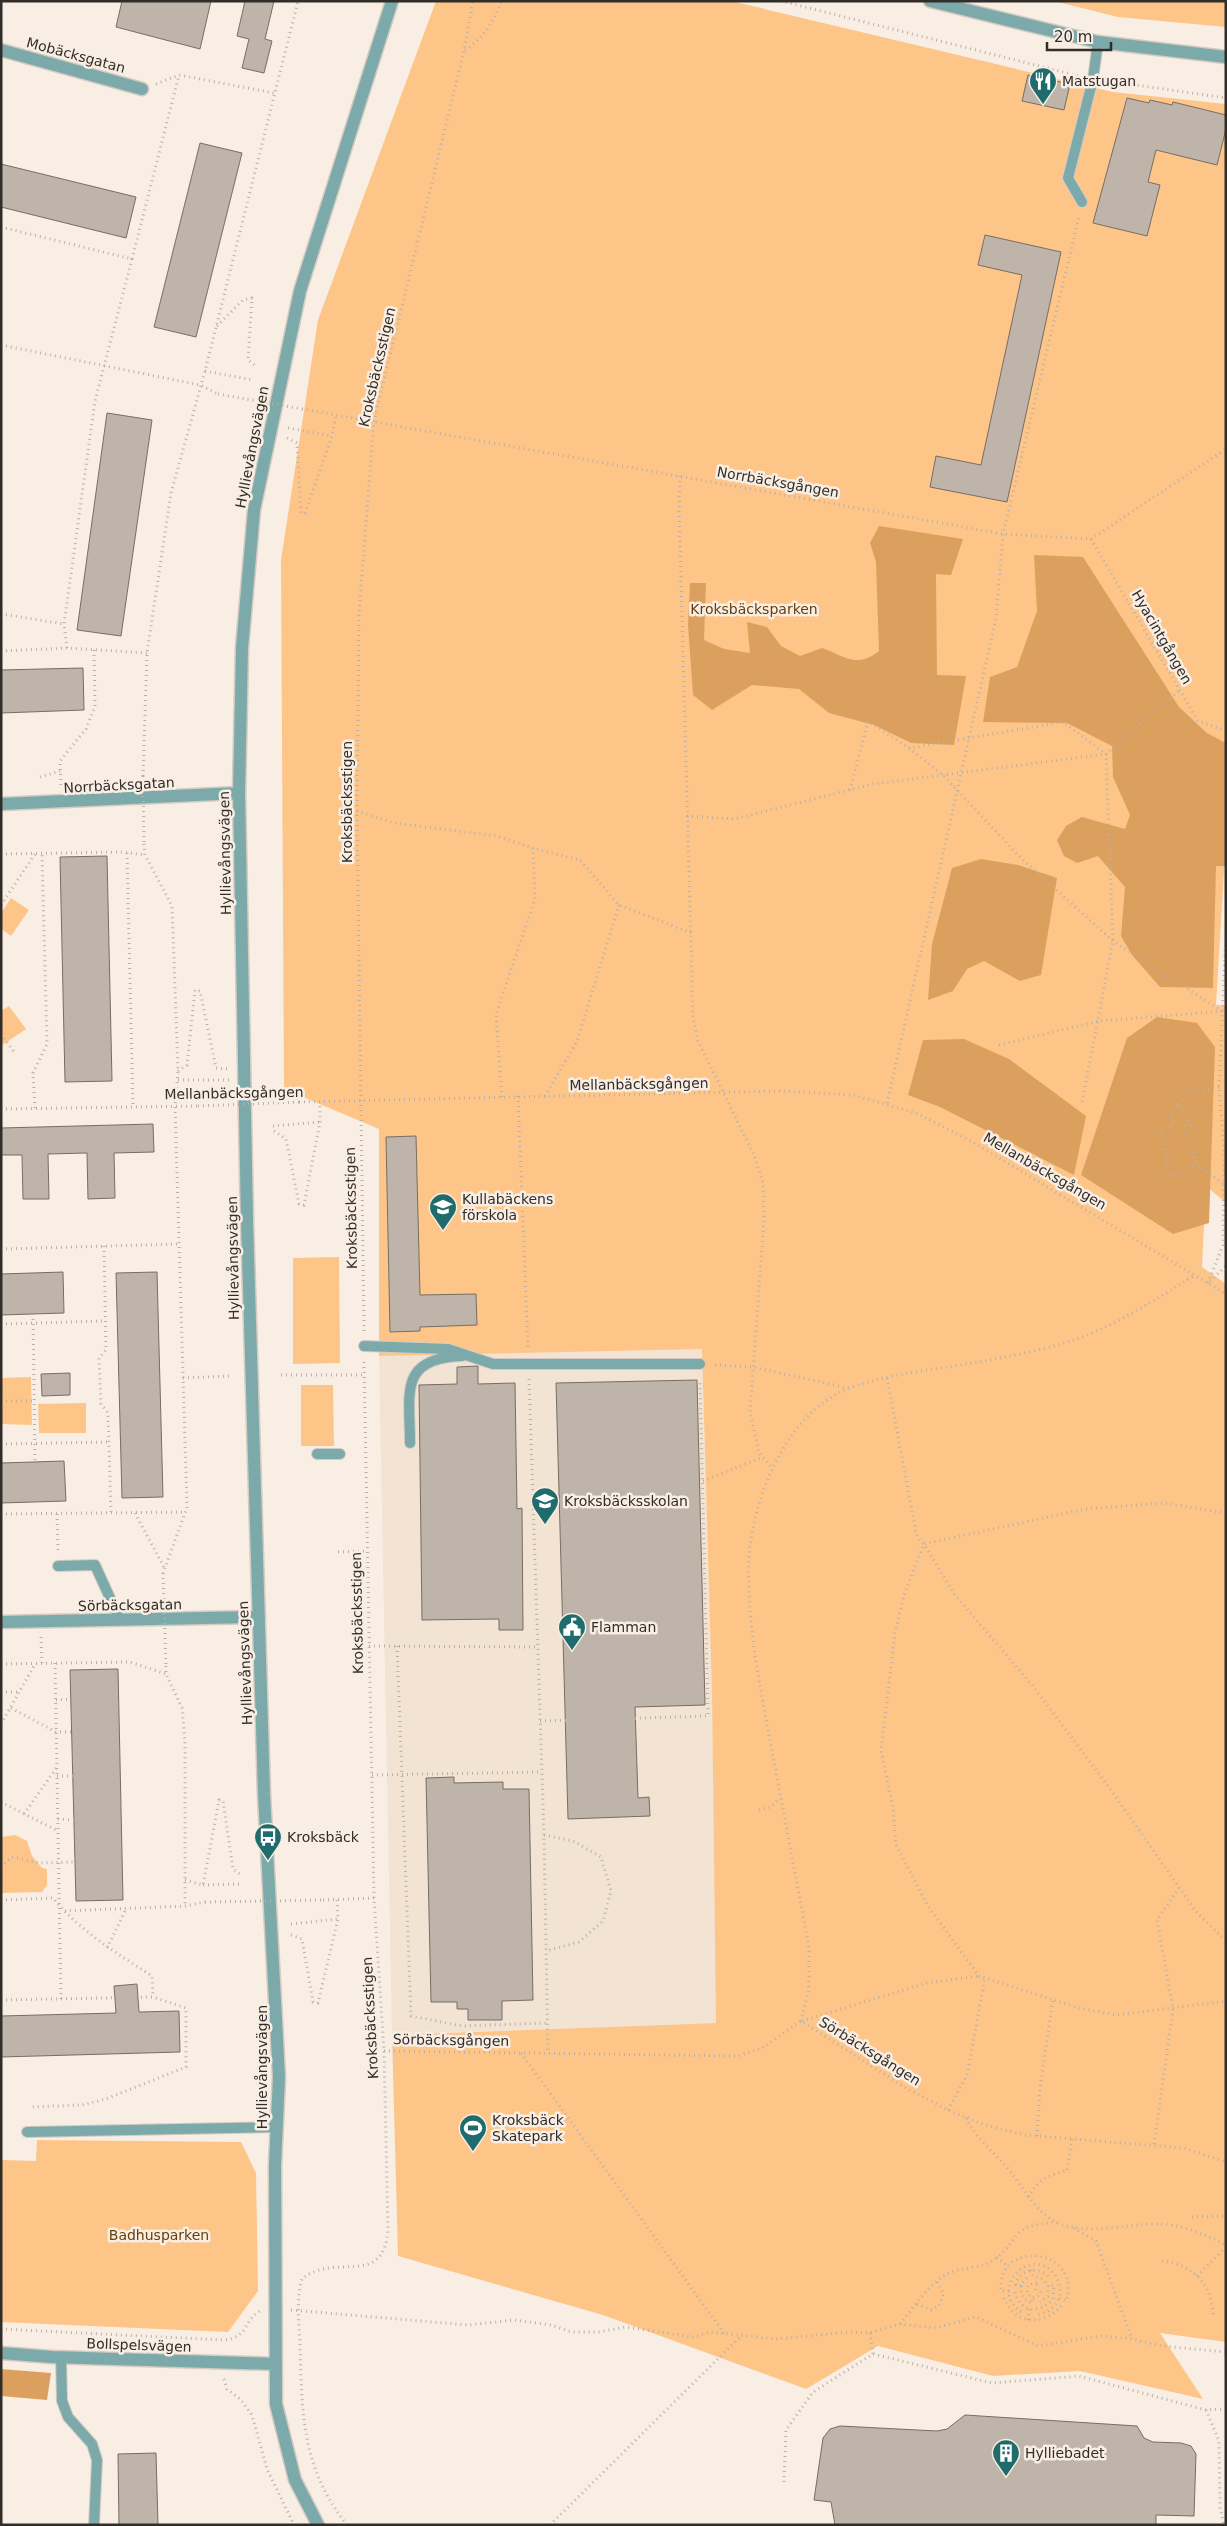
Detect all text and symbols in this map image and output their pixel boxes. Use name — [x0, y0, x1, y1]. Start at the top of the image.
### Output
scale bar — [1047, 20, 1111, 52]
text: 20 m — [1054, 28, 1092, 46]
street label: Mobäcksgatan — [25, 34, 127, 76]
restaurant icon: Matstugan — [1028, 66, 1058, 105]
place label: Matstugan — [1062, 73, 1136, 89]
street label: Kroksbäcksstigen — [355, 306, 399, 428]
street label: Hyllievångsvägen — [232, 384, 272, 510]
street label: Norrbäcksgången — [716, 463, 840, 501]
street label: Hyacintgången — [1129, 587, 1195, 687]
park label: Kroksbäcksparken — [690, 601, 818, 617]
street label: Kroksbäcksstigen — [339, 741, 355, 863]
street label: Norrbäcksgatan — [63, 774, 175, 796]
street label: Hyllievångsvägen — [216, 791, 234, 915]
street label: Mellanbäcksgången — [569, 1075, 709, 1093]
street label: Mellanbäcksgången — [164, 1084, 304, 1102]
street label: Mellanbäcksgången — [981, 1129, 1109, 1213]
street label: Kroksbäcksstigen — [342, 1147, 360, 1269]
place label: Kullabäckens förskola — [462, 1191, 553, 1223]
school or university icon: Kullabäckens förskola — [428, 1192, 458, 1231]
street label: Hyllievångsvägen — [224, 1196, 242, 1320]
school or university icon: Kroksbäcksskolan — [530, 1486, 560, 1525]
place label: Kroksbäcksskolan — [564, 1493, 688, 1509]
street label: Kroksbäcksstigen — [348, 1552, 366, 1674]
street label: Sörbäcksgatan — [78, 1596, 182, 1614]
street label: Hyllievångsvägen — [235, 1601, 255, 1725]
public building icon: Flamman — [557, 1612, 587, 1651]
place label: Flamman — [591, 1619, 656, 1635]
bus stop icon: Kroksbäck — [253, 1822, 283, 1861]
place label: Kroksbäck — [287, 1829, 360, 1845]
street label: Kroksbäcksstigen — [359, 1957, 381, 2079]
street label: Hyllievångsvägen — [254, 2005, 270, 2129]
street label: Sörbäcksgången — [816, 2013, 924, 2089]
street label: Sörbäcksgången — [393, 2031, 509, 2049]
place label: Kroksbäck Skatepark — [492, 2112, 565, 2144]
sports icon: Kroksbäck Skatepark — [458, 2113, 488, 2152]
park label: Badhusparken — [109, 2227, 209, 2243]
street label: Bollspelsvägen — [86, 2335, 192, 2355]
building icon: Hylliebadet — [991, 2438, 1021, 2477]
place label: Hylliebadet — [1025, 2445, 1105, 2461]

